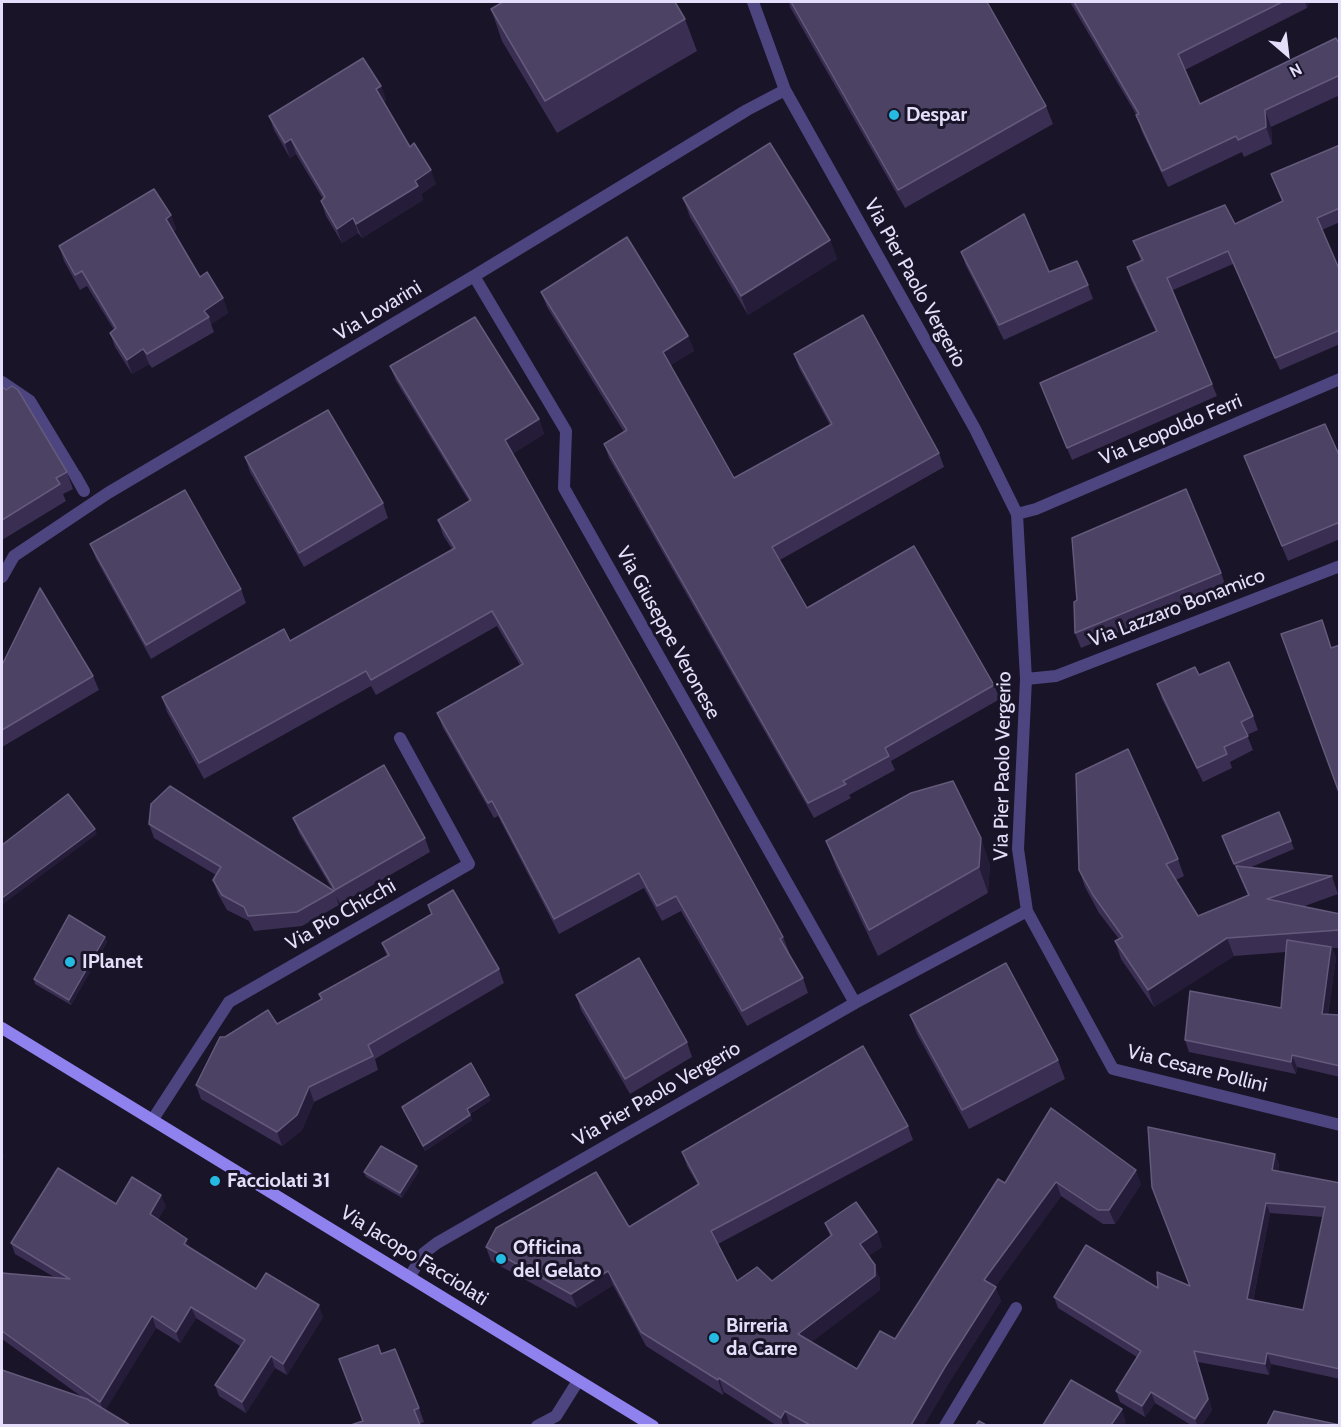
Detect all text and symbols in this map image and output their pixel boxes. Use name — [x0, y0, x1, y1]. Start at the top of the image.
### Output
north arrow — [1257, 24, 1317, 84]
text: N — [1286, 59, 1305, 81]
place label: Despar — [906, 103, 967, 127]
marker: Despar — [887, 108, 901, 122]
street label: Via Pier Paolo Vergerio — [859, 194, 971, 372]
street label: Via Lovarini — [330, 276, 426, 346]
street label: Via Leopoldo Ferri — [1096, 389, 1246, 471]
street label: Via Giuseppe Veronese — [611, 543, 725, 723]
street label: Via Lazzaro Bonamico — [1086, 563, 1268, 653]
street label: Via Pier Paolo Vergerio — [989, 671, 1017, 861]
street label: Via Pio Chicchi — [282, 874, 400, 956]
place label: IPlanet — [82, 950, 143, 974]
marker: IPlanet — [63, 955, 77, 969]
street label: Via Pier Paolo Vergerio — [569, 1036, 745, 1152]
street label: Via Cesare Pollini — [1124, 1040, 1270, 1098]
place label: Facciolati 31 — [227, 1169, 330, 1193]
marker: Facciolati 31 — [208, 1174, 222, 1188]
street label: Via Jacopo Facciolati — [336, 1201, 492, 1311]
place label: Officina del Gelato — [513, 1236, 601, 1283]
marker: Officina del Gelato — [494, 1252, 508, 1266]
place label: Birreria da Carre — [726, 1314, 797, 1361]
marker: Birreria da Carre — [707, 1331, 721, 1345]

